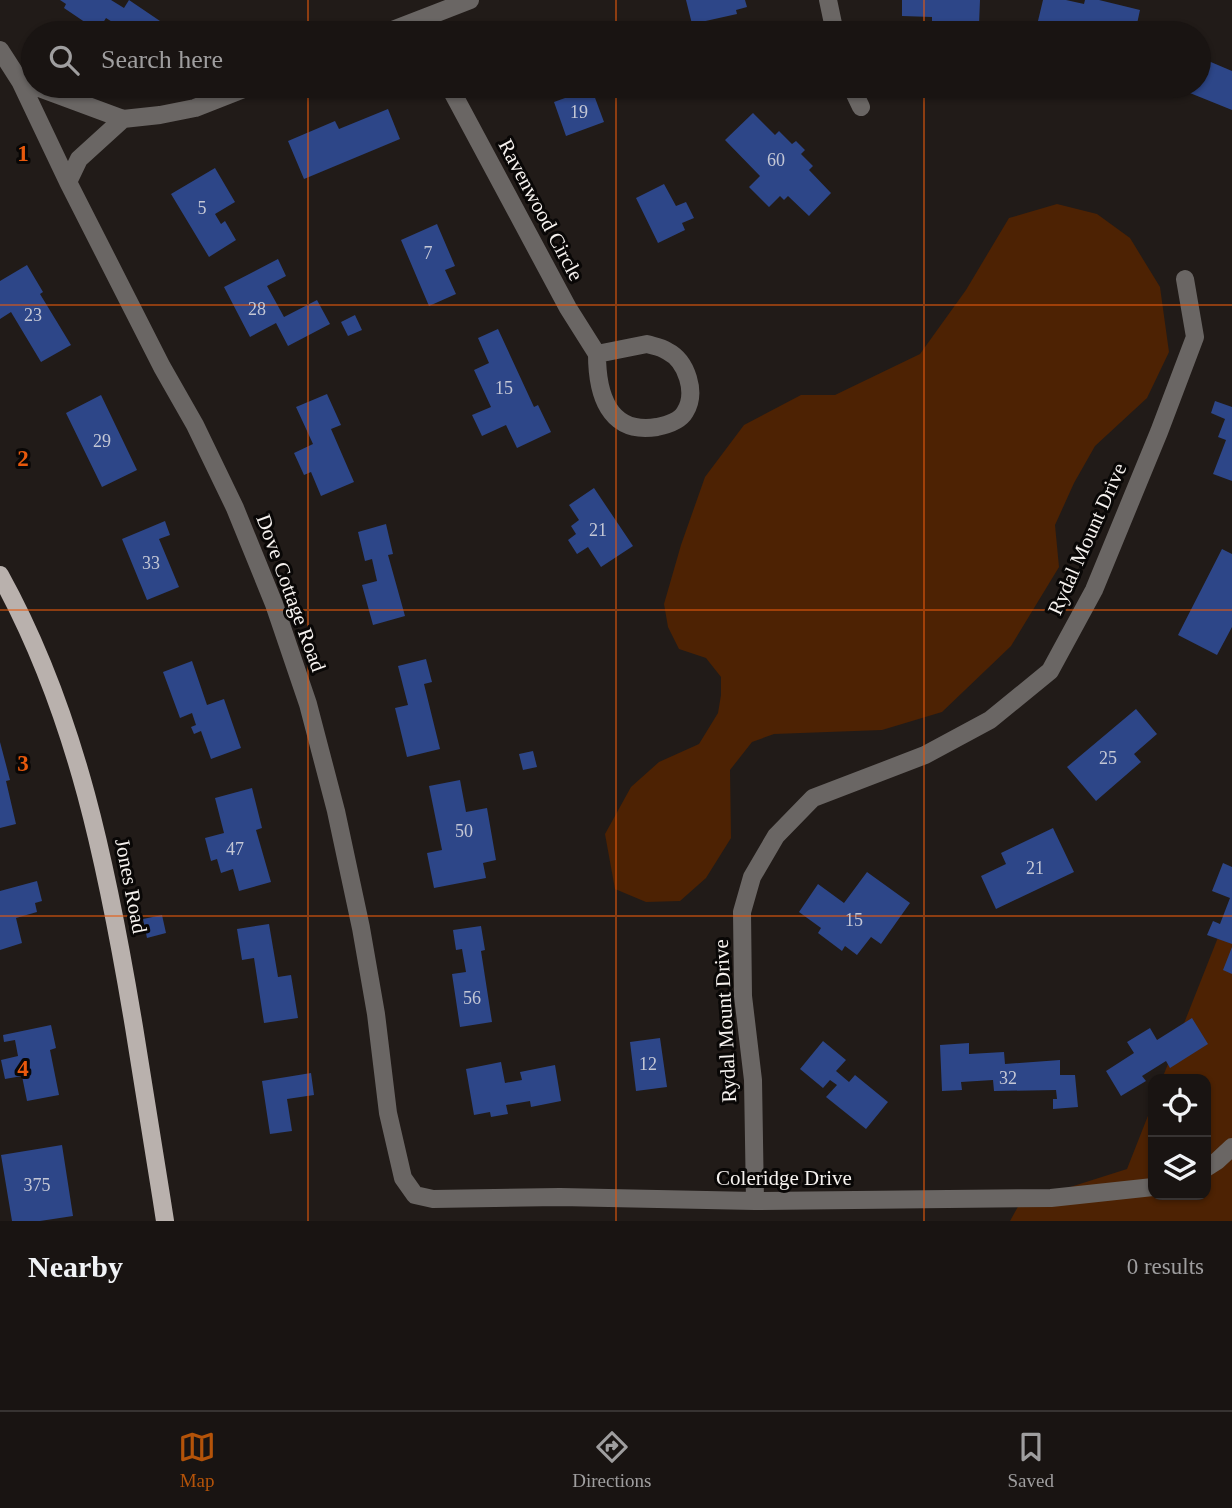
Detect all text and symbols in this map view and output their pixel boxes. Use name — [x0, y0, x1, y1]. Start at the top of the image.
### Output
search box — [21, 21, 1211, 98]
icon: search — [45, 41, 83, 79]
text: Search here — [101, 45, 223, 74]
house number: 19 — [570, 102, 588, 122]
street label: Ravenwood Circle — [494, 135, 588, 285]
text: 1 — [17, 141, 29, 166]
house number: 60 — [767, 150, 785, 170]
house number: 5 — [198, 198, 207, 218]
house number: 7 — [424, 243, 433, 263]
house number: 28 — [248, 299, 266, 319]
house number: 23 — [24, 305, 42, 325]
house number: 15 — [495, 378, 513, 398]
house number: 29 — [93, 431, 111, 451]
text: 2 — [17, 446, 29, 471]
street label: Rydal Mount Drive — [1043, 459, 1131, 619]
street label: Dove Cottage Road — [251, 511, 331, 675]
house number: 21 — [589, 520, 607, 540]
house number: 33 — [142, 553, 160, 573]
house number: 25 — [1099, 748, 1117, 768]
text: 3 — [17, 751, 29, 776]
house number: 50 — [455, 821, 473, 841]
street label: Jones Road — [110, 836, 152, 936]
house number: 47 — [226, 839, 244, 859]
house number: 21 — [1026, 858, 1044, 878]
house number: 15 — [845, 910, 863, 930]
street label: Rydal Mount Drive — [709, 939, 741, 1103]
house number: 56 — [463, 988, 481, 1008]
house number: 12 — [639, 1054, 657, 1074]
text: 4 — [17, 1056, 29, 1081]
house number: 32 — [999, 1068, 1017, 1088]
map controls — [1148, 1074, 1211, 1200]
button: locate — [1148, 1074, 1211, 1137]
button: layers — [1148, 1137, 1211, 1200]
street label: Coleridge Drive — [716, 1166, 852, 1190]
house number: 375 — [24, 1175, 51, 1195]
text: Nearby — [28, 1250, 123, 1283]
text: 0 results — [1127, 1254, 1204, 1279]
tab: Map — [178, 1428, 216, 1492]
tab: Directions — [572, 1428, 651, 1492]
tab: Saved — [1007, 1428, 1054, 1492]

